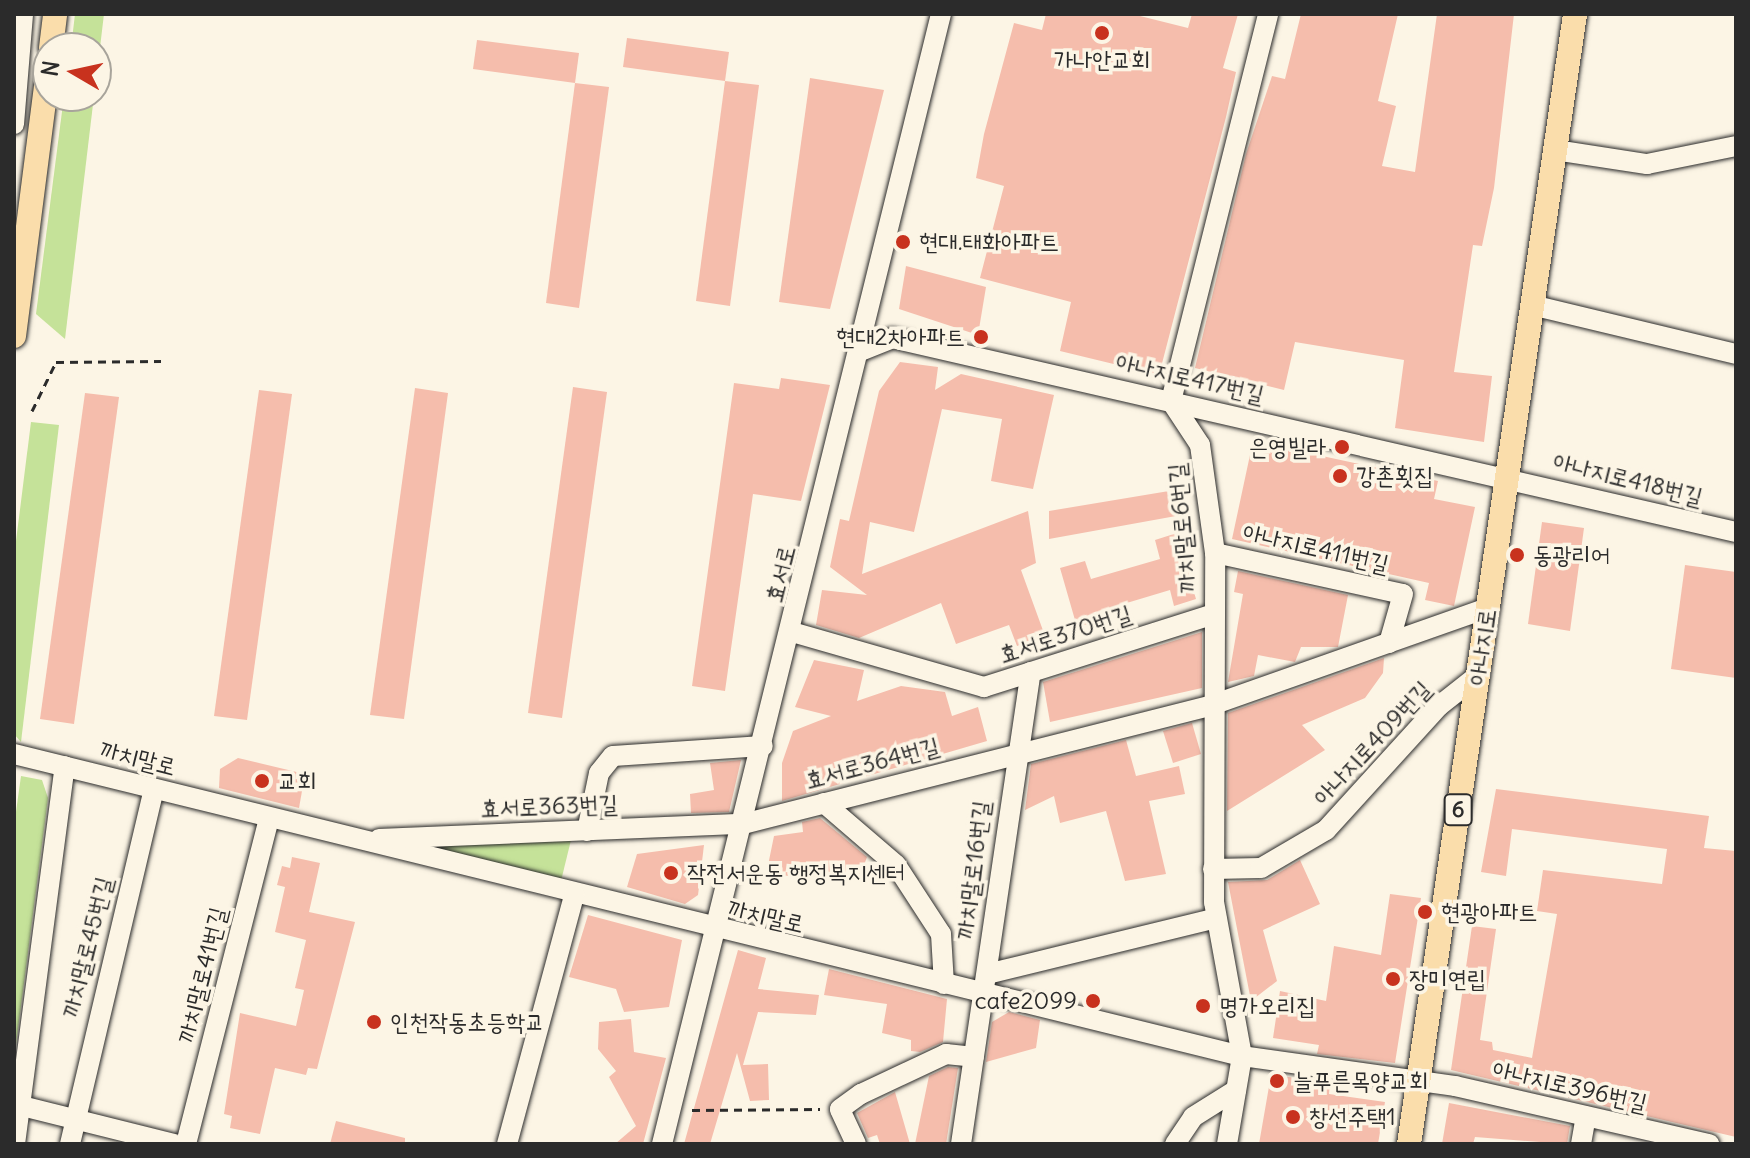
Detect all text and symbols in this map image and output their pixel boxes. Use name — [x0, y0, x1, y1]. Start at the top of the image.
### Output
marker: 가나안교회 — [1093, 24, 1111, 42]
north arrow — [32, 32, 112, 112]
place label: 가나안교회 — [1054, 46, 1150, 74]
text: N — [35, 59, 65, 78]
place label: 현대.태화아파트 — [919, 228, 1059, 256]
marker: 현대.태화아파트 — [894, 233, 912, 251]
place label: 현대2차아파트 — [836, 323, 965, 351]
marker: 현대2차아파트 — [972, 328, 990, 346]
street label: 아나지로417번길 — [1113, 347, 1267, 409]
place label: 은영빌라 — [1249, 433, 1326, 461]
marker: 은영빌라 — [1333, 438, 1351, 456]
street label: 아나지로418번길 — [1550, 447, 1706, 511]
street label: 까치말로6번길 — [1162, 462, 1202, 594]
place label: 강촌횟집 — [1356, 462, 1433, 490]
marker: 강촌횟집 — [1331, 467, 1349, 485]
street label: 아나지로411번길 — [1240, 517, 1392, 579]
place label: 동광리어 — [1533, 541, 1610, 569]
street label: 효서로 — [759, 542, 801, 606]
marker: 동광리어 — [1508, 546, 1526, 564]
street label: 효서로370번길 — [995, 599, 1135, 669]
street label: 아나지로 — [1462, 607, 1502, 687]
street label: 아나지로409번길 — [1307, 675, 1437, 811]
street label: 효서로364번길 — [802, 731, 942, 795]
street label: 까치말로 — [97, 735, 179, 781]
place label: 교회 — [278, 767, 317, 795]
marker: 교회 — [253, 772, 271, 790]
street label: 효서로363번길 — [480, 789, 618, 823]
road number: 6 — [1442, 792, 1474, 828]
street label: 까치말로16번길 — [950, 799, 996, 941]
place label: 작전서운동 행정복지센터 — [687, 859, 905, 887]
marker: 작전서운동 행정복지센터 — [662, 864, 680, 882]
street label: 까치말로45번길 — [56, 874, 118, 1020]
street label: 까치말로 — [725, 893, 807, 939]
place label: 현광아파트 — [1441, 898, 1538, 926]
marker: 현광아파트 — [1416, 903, 1434, 921]
street label: 까치말로41번길 — [171, 904, 233, 1046]
place label: 장미연립 — [1409, 965, 1486, 993]
marker: 장미연립 — [1384, 970, 1402, 988]
place label: cafe2099 — [975, 987, 1077, 1015]
marker: cafe2099 — [1084, 992, 1102, 1010]
place label: 명가오리집 — [1219, 992, 1316, 1020]
marker: 명가오리집 — [1194, 997, 1212, 1015]
place label: 인천작동초등학교 — [390, 1008, 544, 1036]
marker: 인천작동초등학교 — [365, 1013, 383, 1031]
street label: 아나지로396번길 — [1490, 1054, 1650, 1118]
place label: 늘푸른목양교회 — [1293, 1067, 1428, 1095]
marker: 늘푸른목양교회 — [1268, 1072, 1286, 1090]
place label: 창선주택1 — [1309, 1103, 1396, 1131]
marker: 창선주택1 — [1284, 1108, 1302, 1126]

